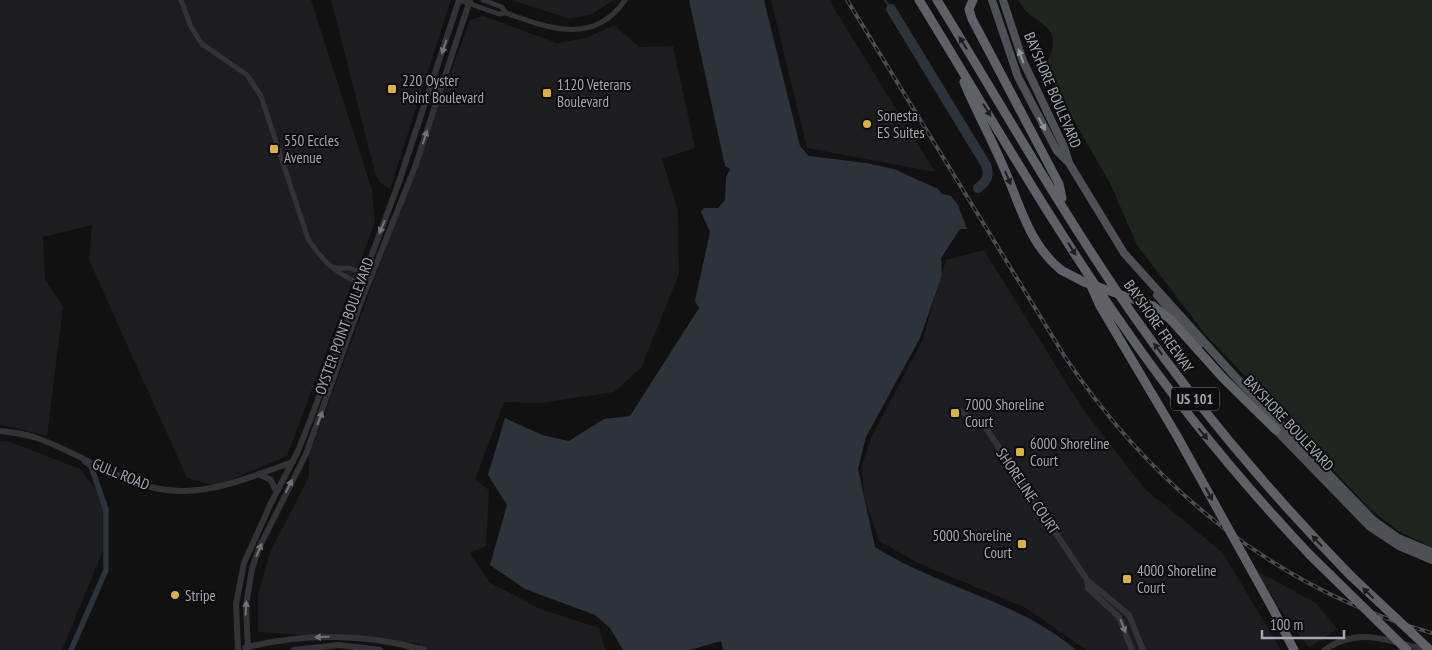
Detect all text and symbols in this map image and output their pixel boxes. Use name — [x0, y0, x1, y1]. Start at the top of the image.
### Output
street label: BAYSHORE BOULEVARD — [1020, 29, 1086, 151]
one-way arrow — [959, 36, 968, 50]
one-way arrow — [440, 39, 447, 54]
one-way arrow — [1017, 48, 1025, 63]
place label: 220 Oyster Point Boulevard — [402, 71, 484, 107]
place label: 1120 Veterans Boulevard — [557, 75, 631, 111]
marker: 220 Oyster Point Boulevard — [386, 83, 398, 95]
marker: 1120 Veterans Boulevard — [541, 87, 553, 99]
one-way arrow — [983, 104, 992, 117]
place label: Sonesta ES Suites — [877, 106, 925, 142]
one-way arrow — [1038, 117, 1047, 131]
marker: Sonesta ES Suites — [861, 118, 873, 130]
one-way arrow — [422, 129, 429, 144]
place label: 550 Eccles Avenue — [284, 131, 339, 167]
marker: 550 Eccles Avenue — [268, 143, 280, 155]
one-way arrow — [1005, 171, 1013, 185]
one-way arrow — [377, 220, 385, 234]
one-way arrow — [1068, 242, 1077, 255]
street label: OYSTER POINT BOULEVARD — [310, 255, 378, 397]
street label: BAYSHORE FREEWAY — [1120, 276, 1198, 376]
one-way arrow — [1153, 342, 1163, 356]
street label: BAYSHORE BOULEVARD — [1240, 371, 1338, 475]
road number: US 101 — [1171, 388, 1219, 410]
place label: 7000 Shoreline Court — [965, 395, 1045, 431]
marker: 7000 Shoreline Court — [949, 407, 961, 419]
one-way arrow — [317, 410, 324, 425]
one-way arrow — [1198, 427, 1209, 440]
place label: 6000 Shoreline Court — [1030, 434, 1110, 470]
street label: SHORELINE COURT — [992, 444, 1064, 538]
marker: 6000 Shoreline Court — [1014, 446, 1026, 458]
street label: GULL ROAD — [90, 454, 152, 494]
one-way arrow — [286, 479, 294, 493]
one-way arrow — [1205, 487, 1213, 501]
place label: 5000 Shoreline Court — [932, 526, 1012, 562]
one-way arrow — [1311, 536, 1323, 548]
marker: 5000 Shoreline Court — [1016, 538, 1028, 550]
one-way arrow — [255, 542, 263, 557]
place label: 4000 Shoreline Court — [1137, 561, 1217, 597]
marker: 4000 Shoreline Court — [1121, 573, 1133, 585]
place label: Stripe — [185, 586, 216, 605]
one-way arrow — [1363, 587, 1375, 599]
marker: Stripe — [169, 589, 181, 601]
one-way arrow — [243, 599, 251, 615]
scale bar — [1262, 608, 1344, 640]
text: 100 m — [1270, 615, 1303, 634]
one-way arrow — [1120, 619, 1127, 634]
one-way arrow — [314, 633, 330, 641]

